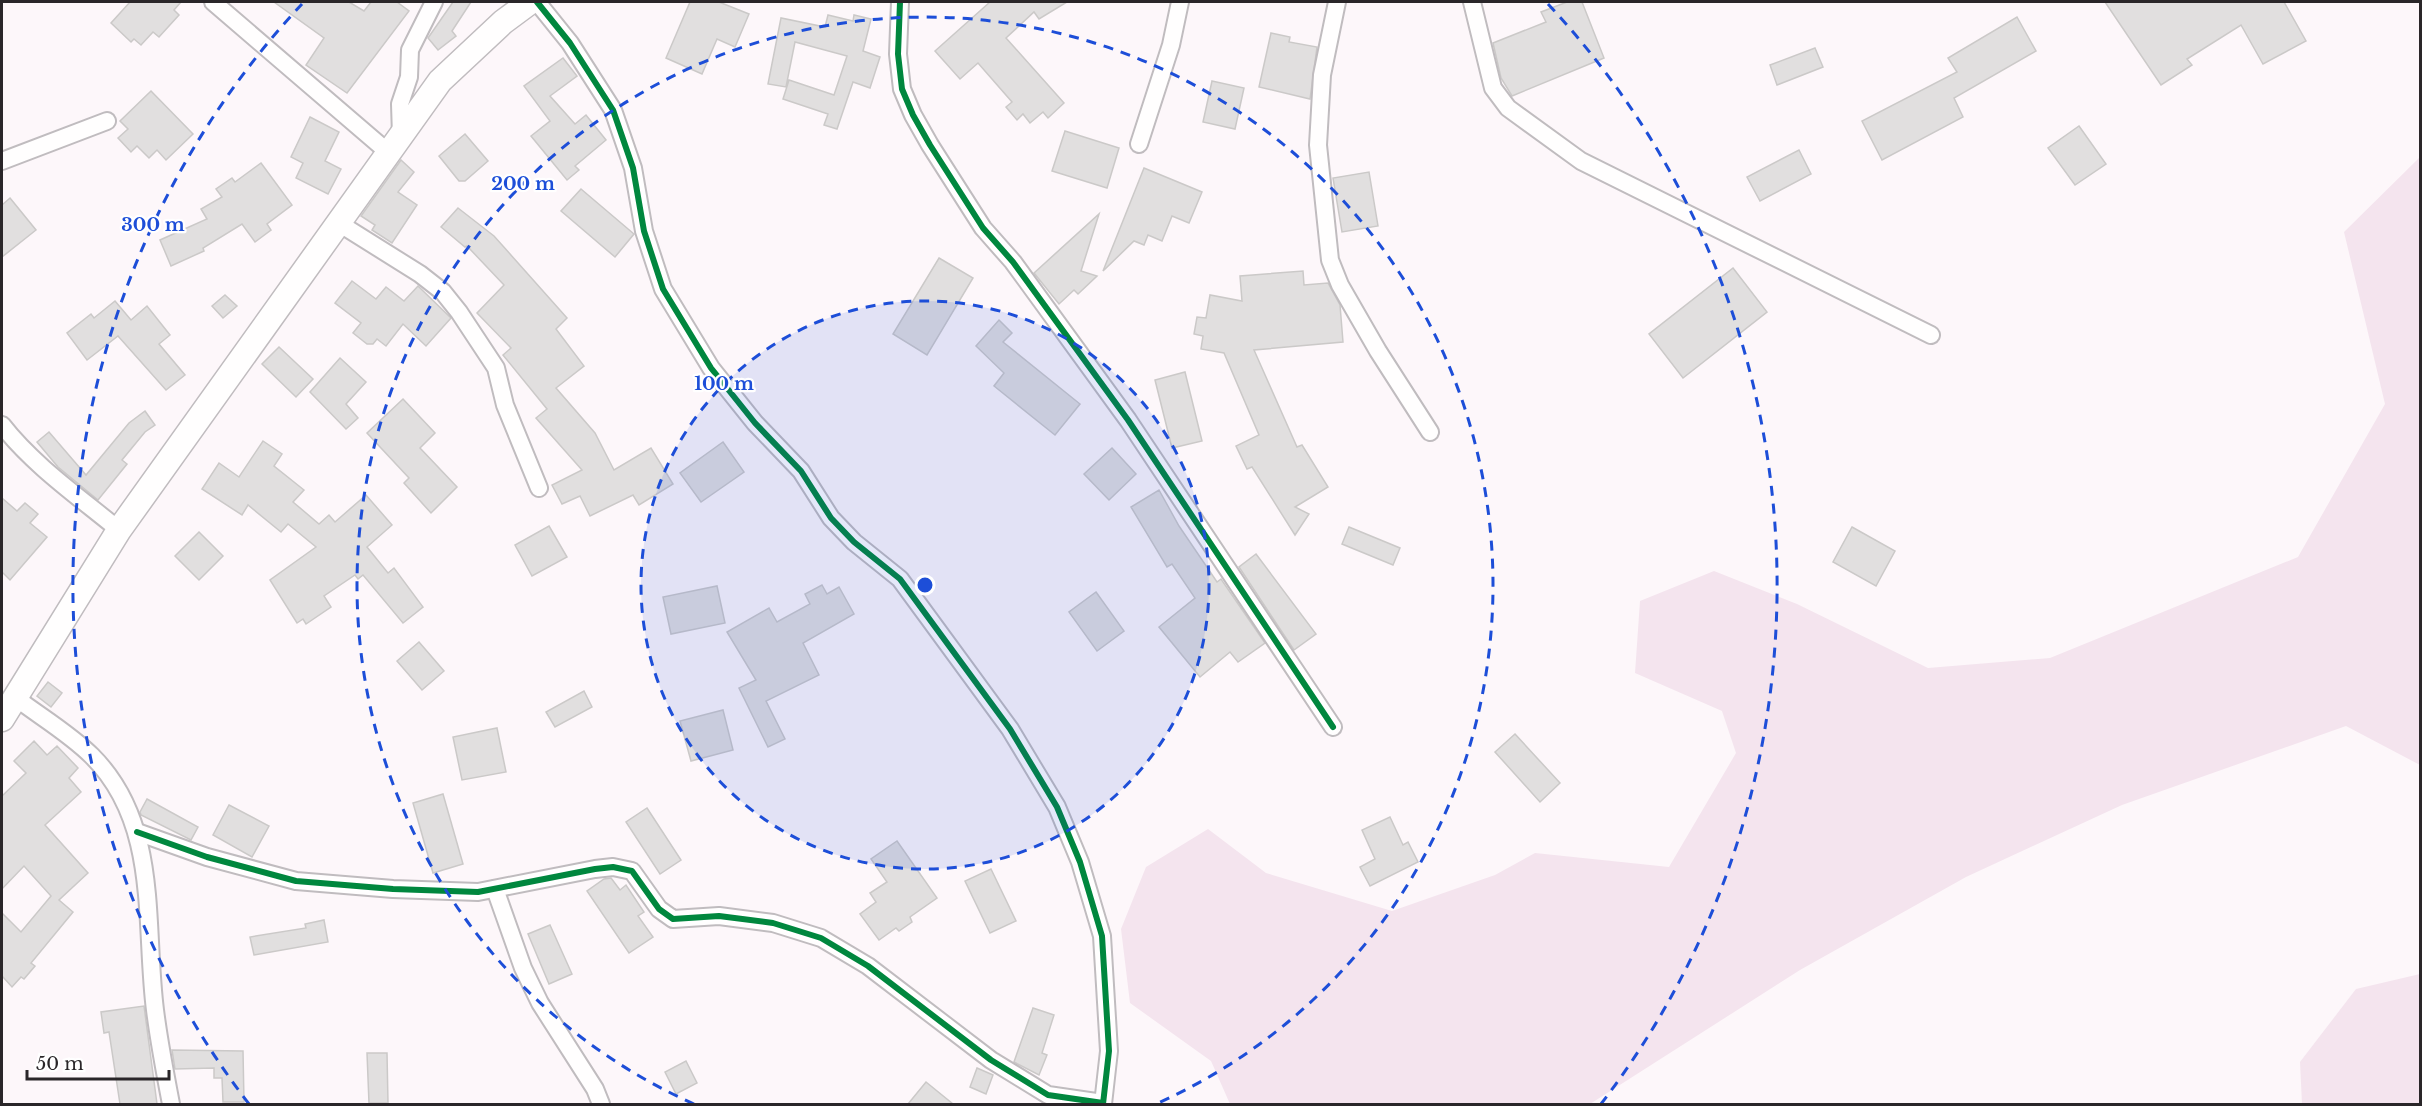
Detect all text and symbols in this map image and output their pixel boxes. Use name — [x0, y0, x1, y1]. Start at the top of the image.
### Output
text: 200 m — [491, 173, 555, 195]
text: 300 m — [121, 214, 185, 236]
text: 100 m — [694, 373, 754, 395]
centre of rings — [915, 575, 935, 595]
scale bar — [27, 1043, 170, 1081]
text: 50 m — [36, 1053, 84, 1075]

